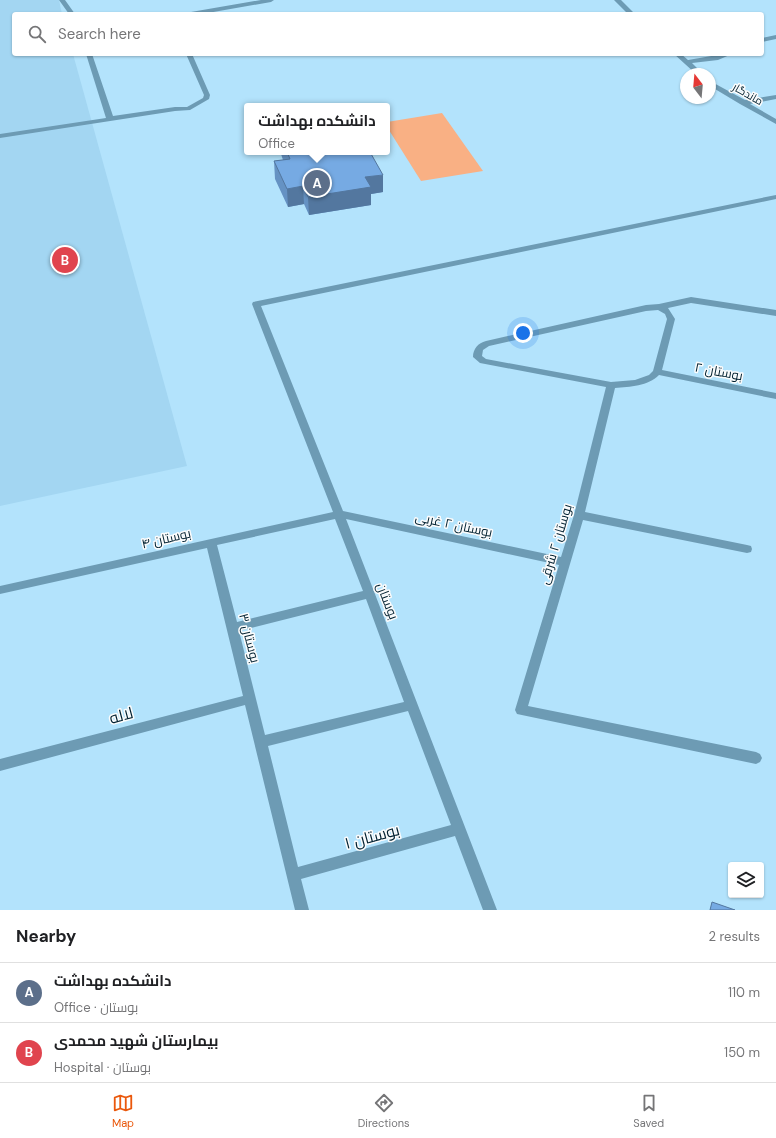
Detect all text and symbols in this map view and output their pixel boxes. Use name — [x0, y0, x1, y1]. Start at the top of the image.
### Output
search box — [12, 12, 764, 56]
icon: search — [26, 23, 48, 45]
text: Search here — [58, 24, 141, 44]
north arrow — [680, 68, 716, 104]
street label: ماندگار — [729, 79, 766, 108]
popup — [244, 103, 390, 155]
text: دانشکده بهداشت — [258, 111, 376, 131]
text: Office — [258, 135, 295, 152]
pin: A — [304, 168, 330, 198]
pin: B — [52, 245, 78, 275]
your location — [513, 323, 533, 343]
street label: بوستان ۲ — [694, 359, 744, 384]
street label: بوستان ۲ شرقی — [535, 502, 576, 586]
street label: بوستان ۲ غربی — [414, 508, 494, 541]
street label: بوستان ۴ — [140, 525, 192, 552]
street label: بوستان — [373, 580, 402, 622]
street label: بوستان ۳ — [235, 612, 264, 665]
street label: لاله — [107, 702, 135, 729]
street label: بوستان ۱ — [342, 819, 402, 854]
map controls — [728, 862, 764, 898]
button: layers — [728, 862, 764, 898]
text: Nearby — [16, 925, 76, 947]
text: 2 results — [709, 928, 760, 945]
text: دانشکده بهداشت — [54, 971, 171, 991]
text: A — [24, 984, 34, 1001]
text: 110 m — [728, 984, 760, 1001]
text: Office · بوستان — [54, 999, 138, 1016]
text: بیمارستان شهید محمدی — [54, 1031, 218, 1051]
text: B — [25, 1044, 33, 1061]
text: 150 m — [724, 1044, 760, 1061]
text: Hospital · بوستان — [54, 1059, 151, 1076]
tab: Map — [112, 1092, 134, 1130]
tab: Directions — [358, 1092, 410, 1130]
tab: Saved — [633, 1092, 664, 1130]

